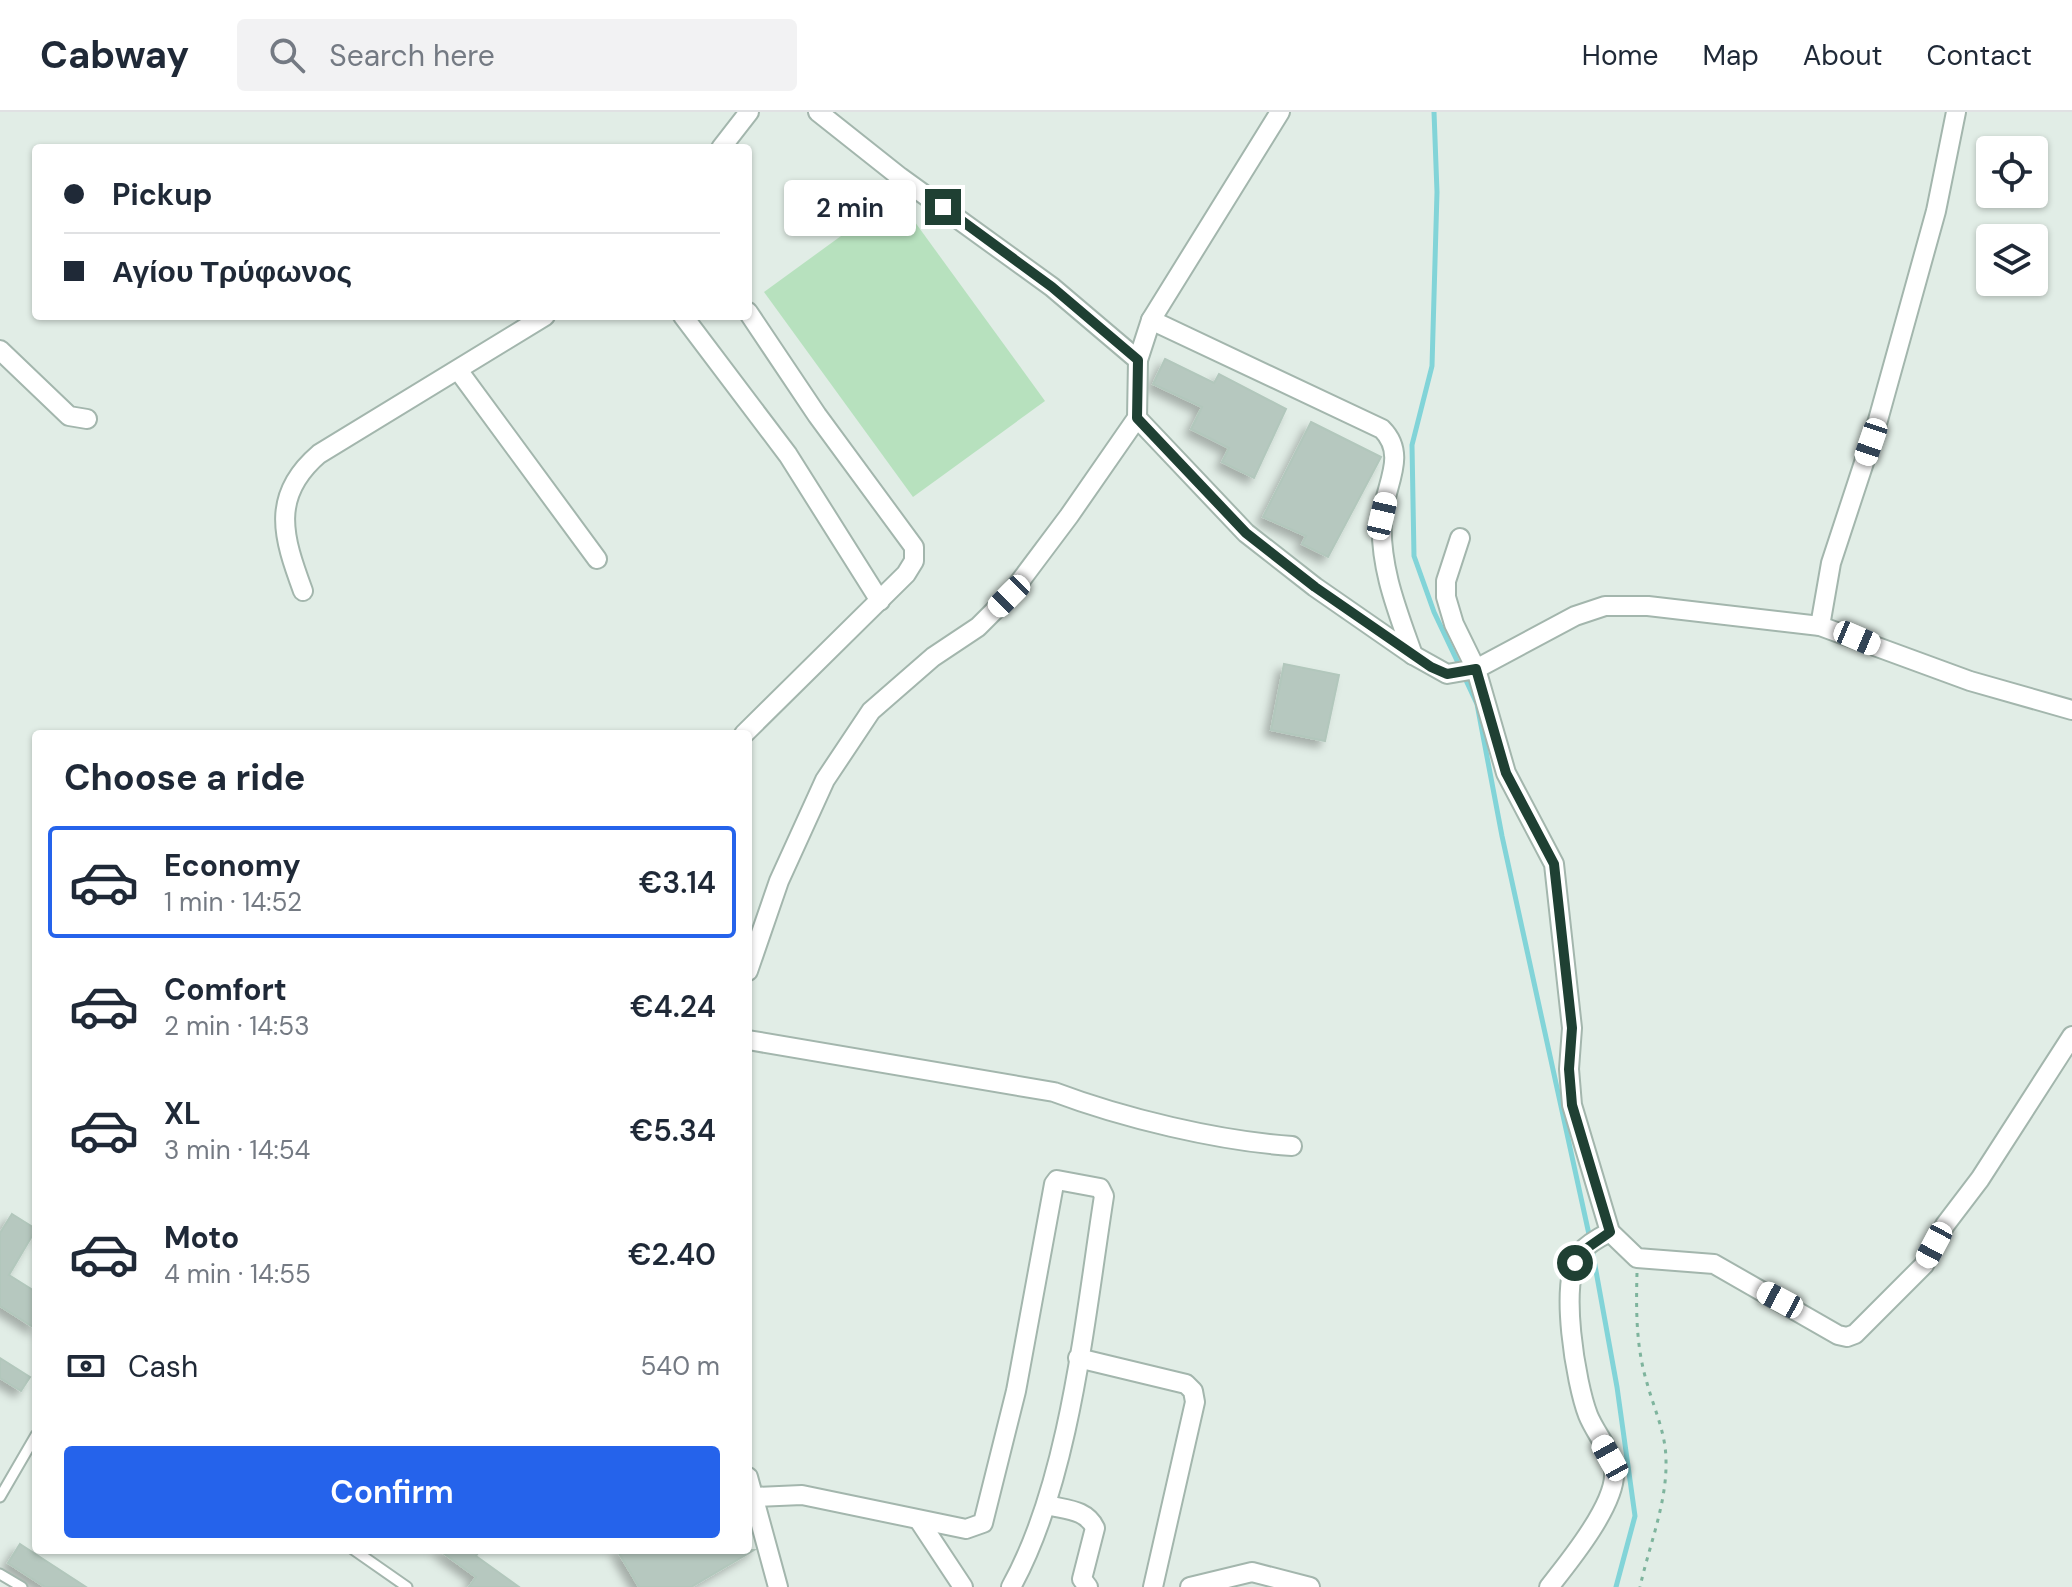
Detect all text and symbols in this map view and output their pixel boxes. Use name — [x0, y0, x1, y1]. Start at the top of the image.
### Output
search box — [237, 19, 797, 91]
text: Cabway — [40, 30, 189, 80]
icon: search — [265, 33, 309, 77]
text: Search here — [329, 36, 495, 75]
text: Home — [1582, 37, 1658, 74]
text: Map — [1702, 37, 1759, 74]
text: About — [1803, 37, 1882, 74]
text: Contact — [1926, 37, 2032, 74]
map controls — [1976, 136, 2048, 296]
button: locate — [1976, 136, 2048, 208]
text: Pickup — [112, 175, 212, 214]
callout: 2 min — [783, 179, 915, 235]
route end — [925, 189, 961, 225]
text: 2 min — [816, 191, 884, 225]
button: layers — [1976, 224, 2048, 296]
text: Αγίου Τρύφωνος — [112, 252, 352, 291]
car — [1852, 415, 1890, 469]
car — [1365, 490, 1399, 542]
car — [984, 571, 1034, 621]
car — [1830, 618, 1884, 658]
text: Choose a ride — [64, 754, 305, 801]
icon: car — [68, 846, 140, 918]
text: Economy — [164, 846, 301, 885]
text: €3.14 — [639, 863, 716, 902]
text: 1 min · 14:52 — [164, 885, 302, 919]
icon: car — [68, 970, 140, 1042]
text: Comfort — [164, 970, 287, 1009]
text: €4.24 — [630, 987, 716, 1026]
text: 2 min · 14:53 — [164, 1009, 310, 1043]
icon: car — [68, 1094, 140, 1166]
text: XL — [164, 1094, 201, 1133]
text: €5.34 — [630, 1111, 716, 1150]
text: 3 min · 14:54 — [164, 1133, 310, 1167]
icon: car — [68, 1218, 140, 1290]
text: Moto — [164, 1218, 239, 1257]
car — [1912, 1218, 1956, 1272]
text: €2.40 — [628, 1235, 716, 1274]
route start — [1557, 1245, 1593, 1281]
text: 4 min · 14:55 — [164, 1257, 311, 1291]
car — [1753, 1278, 1807, 1322]
icon: cash — [64, 1344, 108, 1388]
text: Cash — [128, 1347, 198, 1386]
text: 540 m — [640, 1349, 720, 1383]
car — [1588, 1431, 1632, 1485]
button: Confirm — [64, 1446, 720, 1538]

